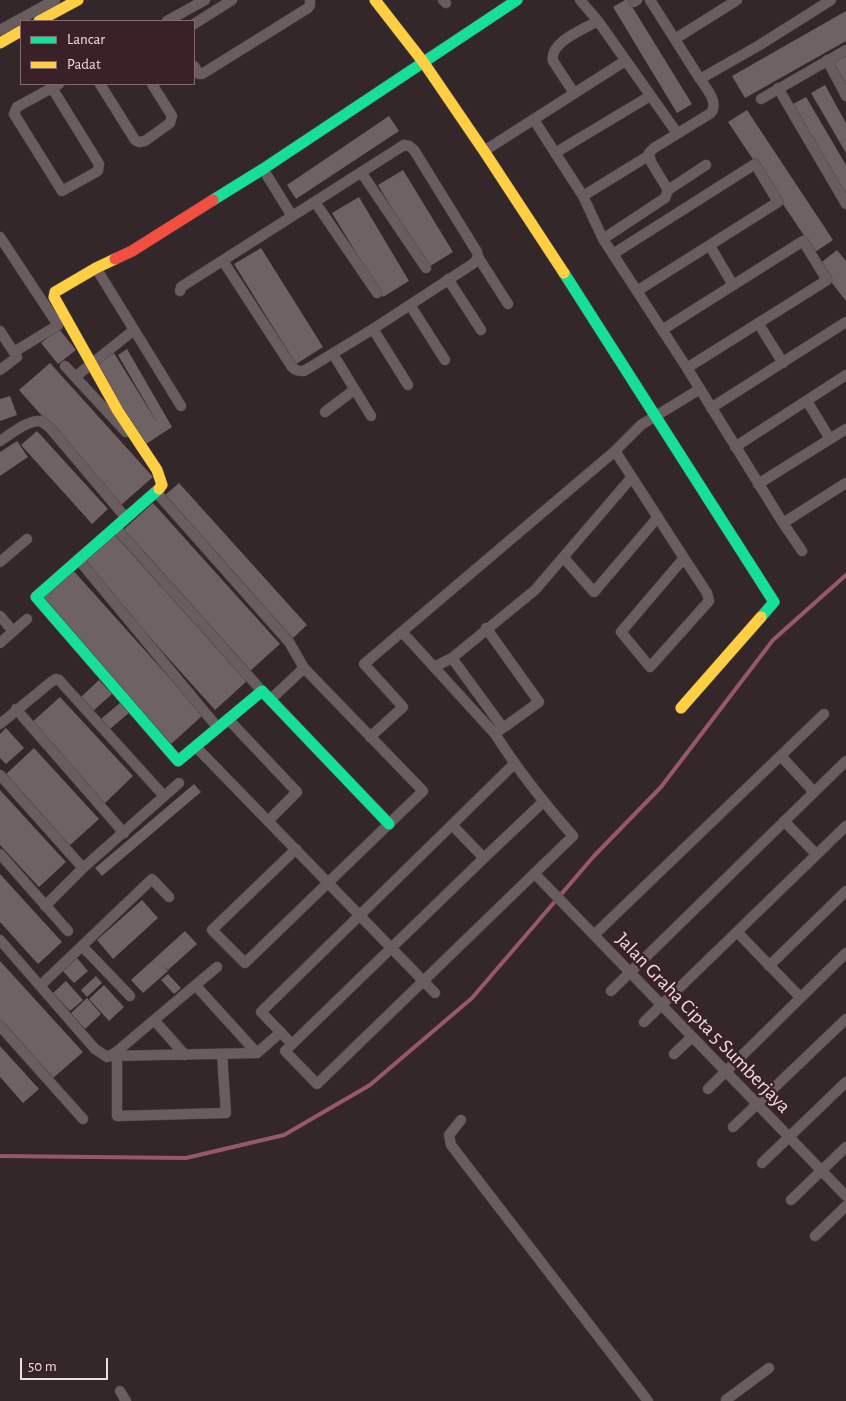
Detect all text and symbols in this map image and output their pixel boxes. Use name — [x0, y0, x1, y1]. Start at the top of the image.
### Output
legend — [20, 20, 195, 85]
text: Lancar — [67, 32, 105, 47]
text: Padat — [67, 57, 101, 72]
street label: Jalan Graha Cipta 5 Sumberjaya — [610, 928, 796, 1118]
scale bar — [22, 1348, 110, 1380]
text: 50 m — [28, 1359, 57, 1374]

